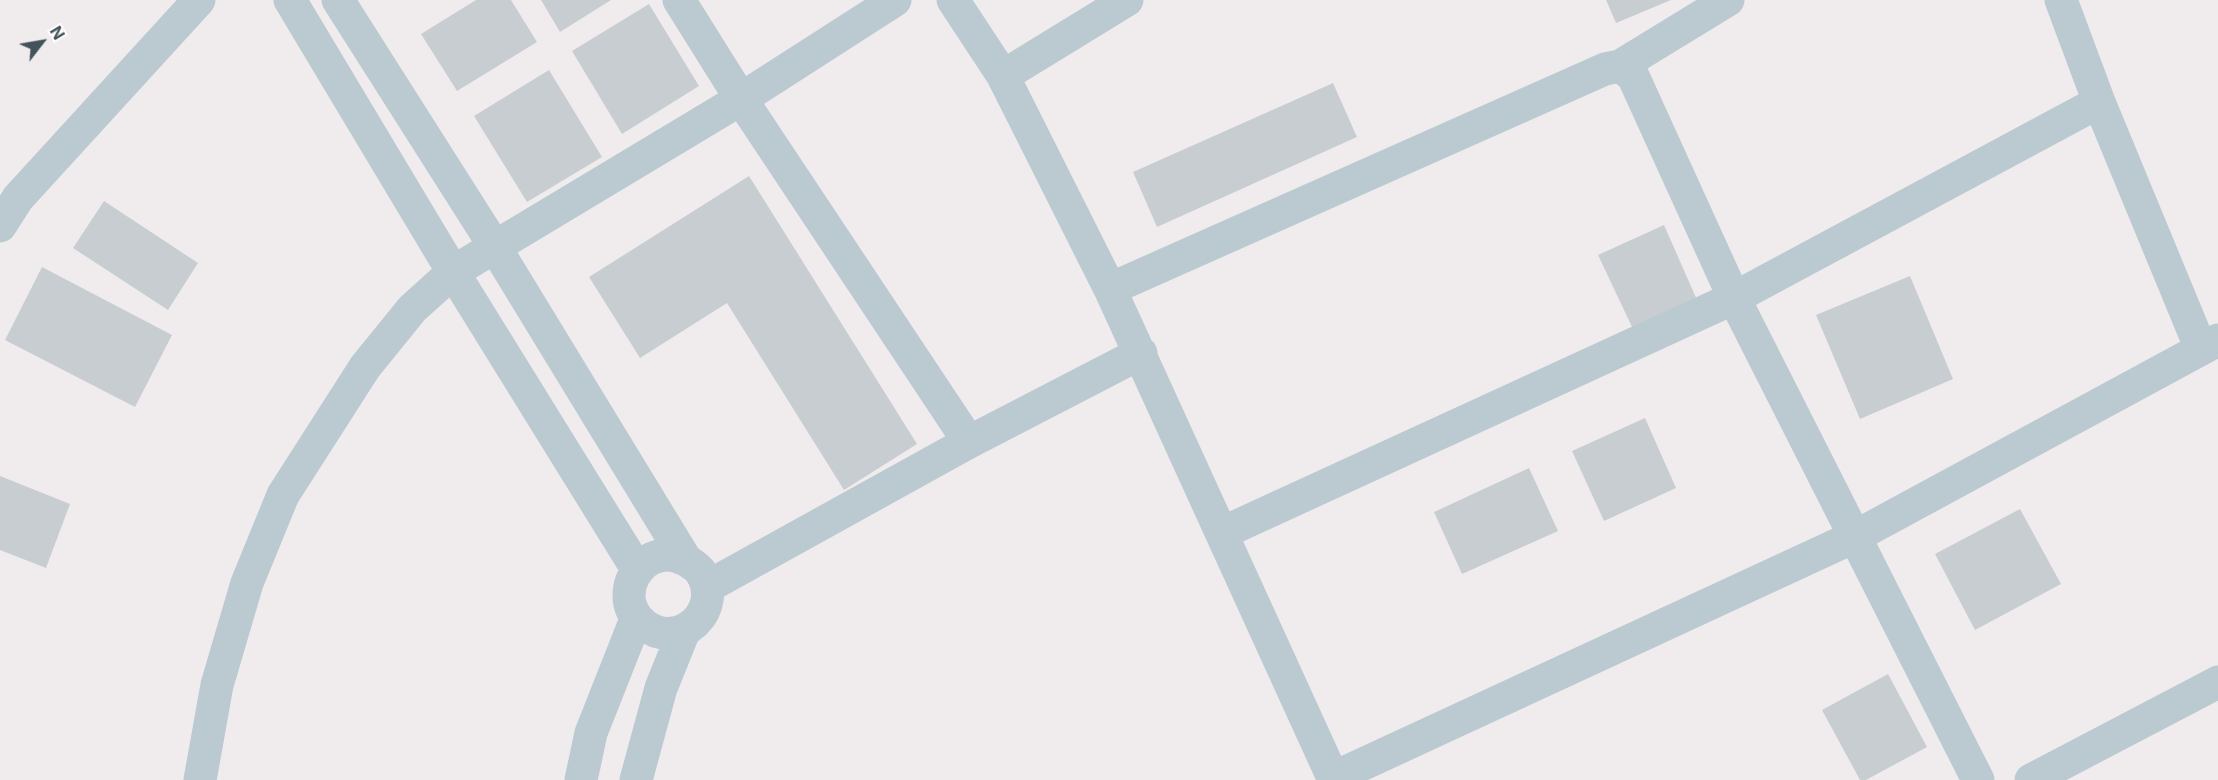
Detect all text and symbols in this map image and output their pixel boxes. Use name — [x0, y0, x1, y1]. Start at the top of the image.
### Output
north arrow — [12, 12, 72, 72]
text: N — [46, 22, 69, 43]

